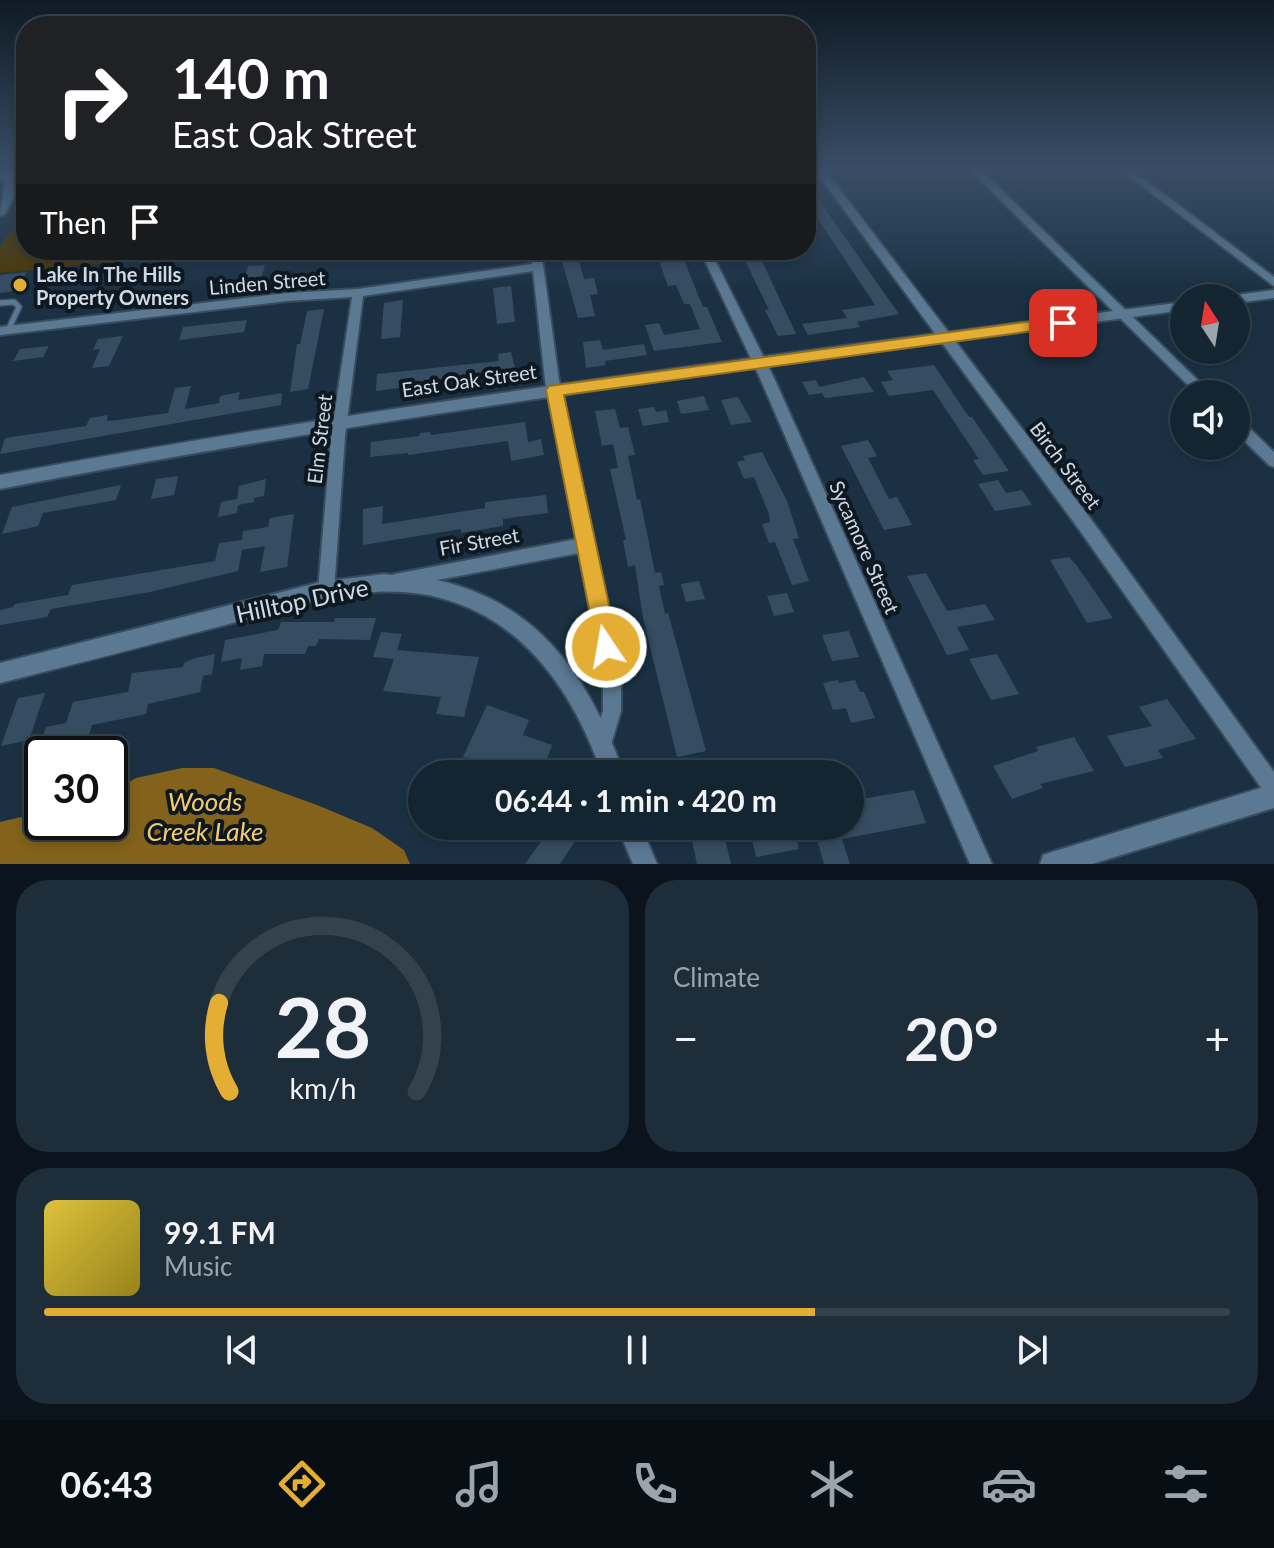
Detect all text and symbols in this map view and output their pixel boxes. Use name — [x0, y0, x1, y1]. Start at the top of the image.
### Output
text: 140 m — [172, 44, 330, 111]
icon: right — [40, 48, 144, 152]
text: East Oak Street — [172, 112, 417, 156]
icon: arrive — [123, 200, 167, 244]
text: Then — [40, 204, 107, 240]
place label: Lake In The Hills Property Owners — [36, 262, 189, 309]
street label: Linden Street — [208, 265, 326, 299]
marker: Lake In The Hills Property Owners — [11, 276, 29, 294]
north arrow — [1170, 284, 1250, 364]
map controls — [1170, 284, 1250, 460]
pin — [1029, 289, 1097, 357]
icon: arrive — [1041, 301, 1085, 345]
street label: East Oak Street — [400, 359, 538, 401]
button: sound — [1170, 380, 1250, 460]
street label: Elm Street — [302, 393, 336, 485]
street label: Birch Street — [1025, 417, 1107, 513]
street label: Sycamore Street — [825, 477, 905, 617]
street label: Fir Street — [437, 522, 521, 560]
street label: Hilltop Drive — [233, 572, 371, 628]
position arrow — [564, 605, 648, 689]
speed limit sign: 30 — [24, 736, 128, 840]
text: 06:44 · 1 min · 420 m — [495, 782, 777, 818]
water label: Woods Creek Lake — [147, 785, 263, 847]
text: Climate — [673, 961, 760, 993]
text: 28 — [274, 976, 371, 1076]
text: 20° — [904, 1002, 999, 1074]
text: − — [673, 1012, 699, 1064]
text: + — [1204, 1012, 1230, 1064]
text: km/h — [289, 1071, 356, 1105]
text: 99.1 FM — [164, 1214, 276, 1250]
text: Music — [164, 1250, 232, 1282]
icon: previous — [220, 1328, 264, 1372]
icon: pause — [615, 1328, 659, 1372]
icon: next — [1010, 1328, 1054, 1372]
icon: directions — [274, 1456, 330, 1512]
icon: music — [451, 1456, 507, 1512]
icon: phone — [627, 1456, 683, 1512]
icon: climate — [804, 1456, 860, 1512]
icon: car — [981, 1456, 1037, 1512]
icon: filters — [1158, 1456, 1214, 1512]
text: 06:43 — [60, 1462, 153, 1506]

